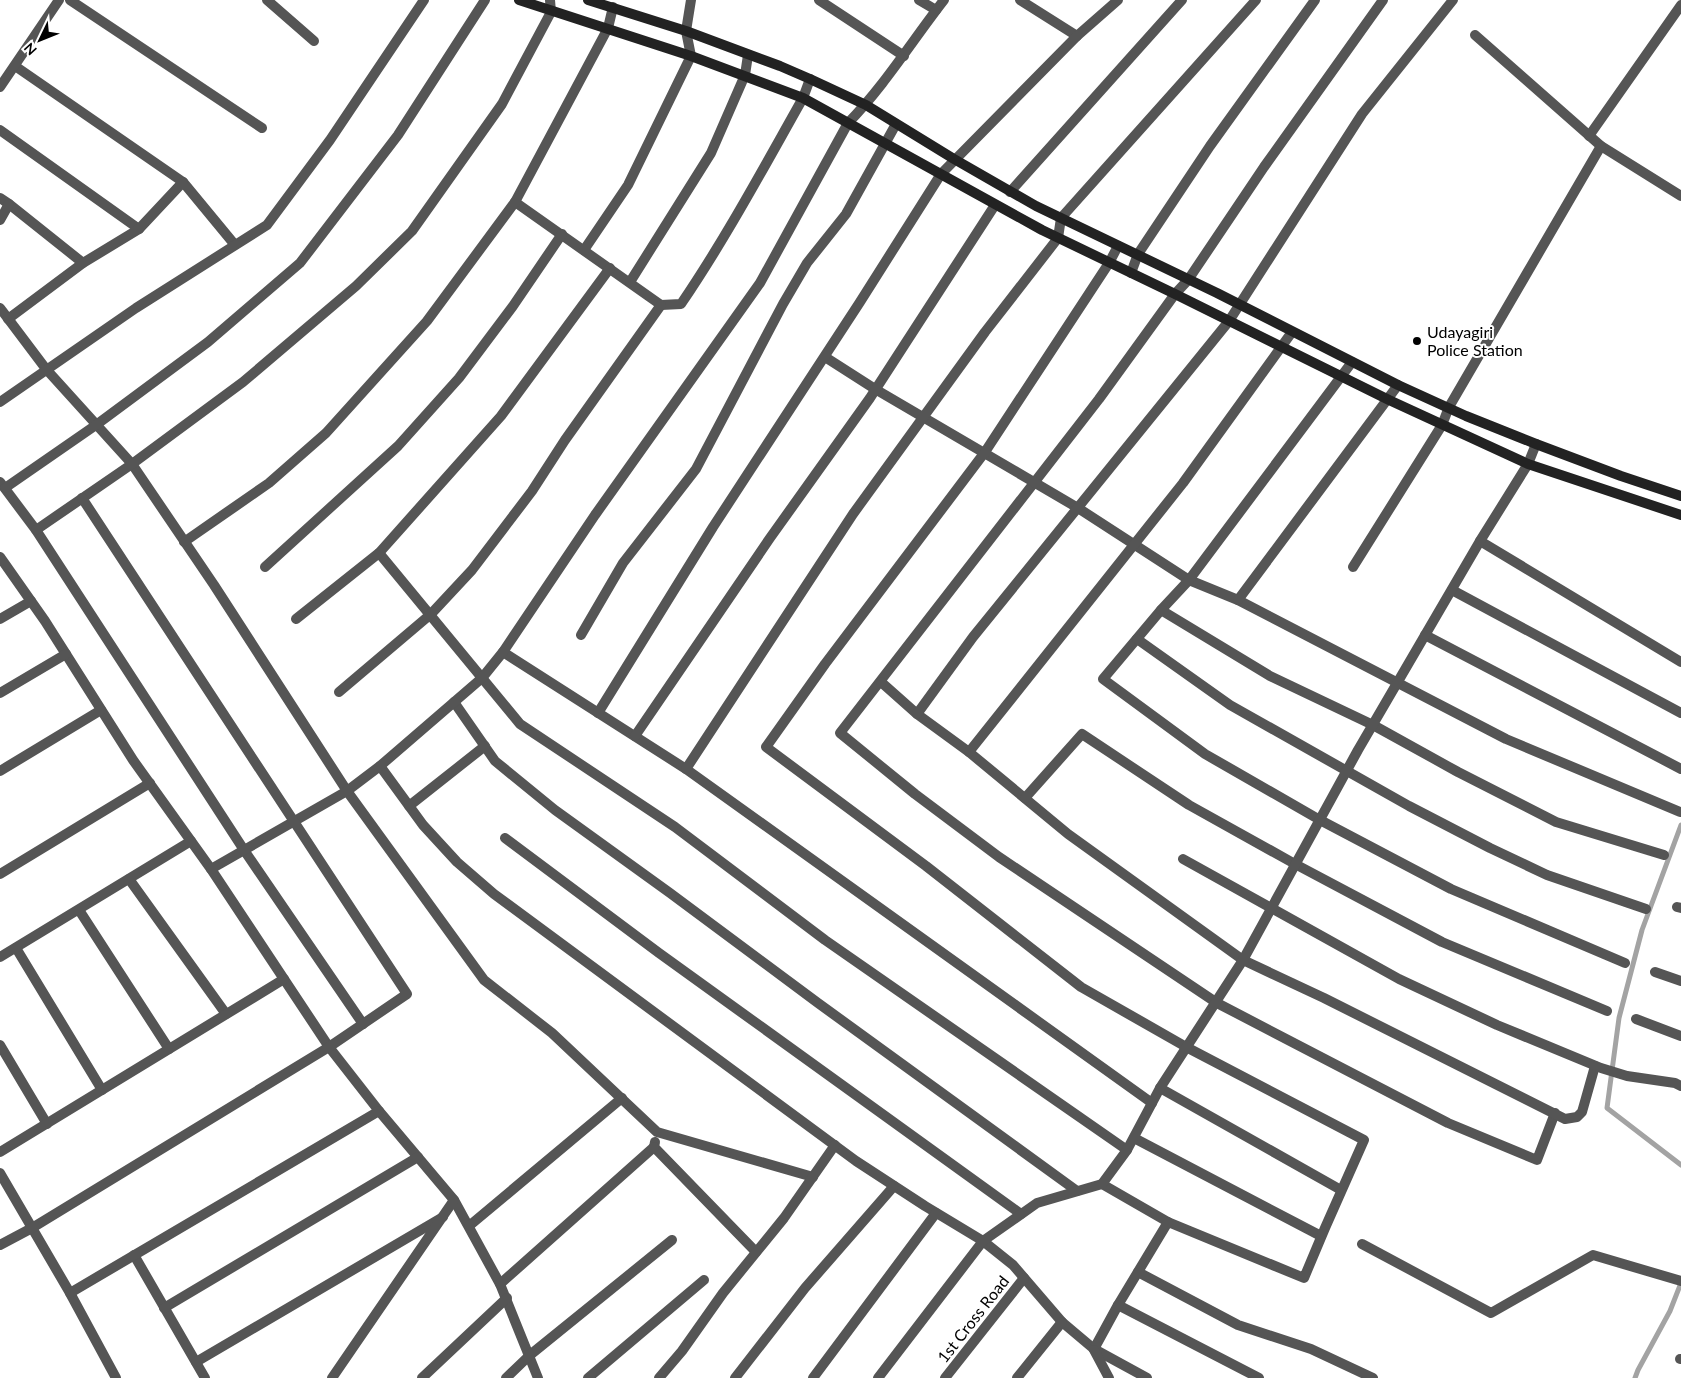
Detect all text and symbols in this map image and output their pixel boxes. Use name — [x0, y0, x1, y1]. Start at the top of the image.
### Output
north arrow — [15, 15, 65, 65]
text: N — [20, 39, 40, 59]
place label: Udayagiri Police Station — [1427, 322, 1523, 359]
marker: Udayagiri Police Station — [1411, 335, 1423, 347]
street label: 1st Cross Road — [933, 1272, 1012, 1366]

